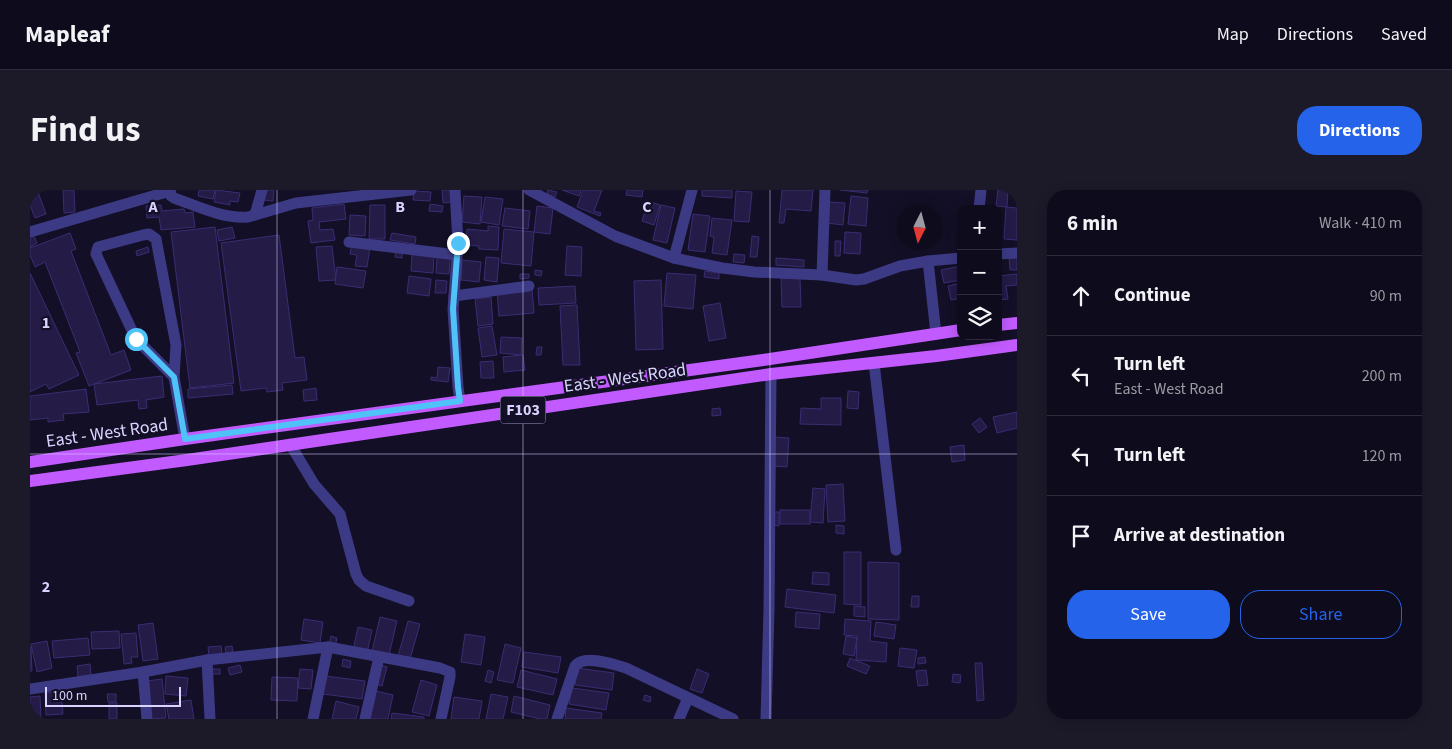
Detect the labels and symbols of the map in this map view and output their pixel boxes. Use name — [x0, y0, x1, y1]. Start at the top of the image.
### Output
text: A — [147, 196, 158, 218]
text: B — [395, 196, 405, 218]
text: C — [642, 196, 652, 218]
north arrow — [897, 205, 942, 250]
route end — [447, 232, 470, 255]
text: 1 — [42, 312, 50, 334]
route start — [125, 328, 148, 351]
street label: East - West Road — [562, 357, 688, 399]
road number: F103 — [500, 396, 546, 424]
street label: East - West Road — [44, 412, 170, 454]
text: 2 — [42, 576, 50, 598]
scale bar — [45, 684, 181, 707]

